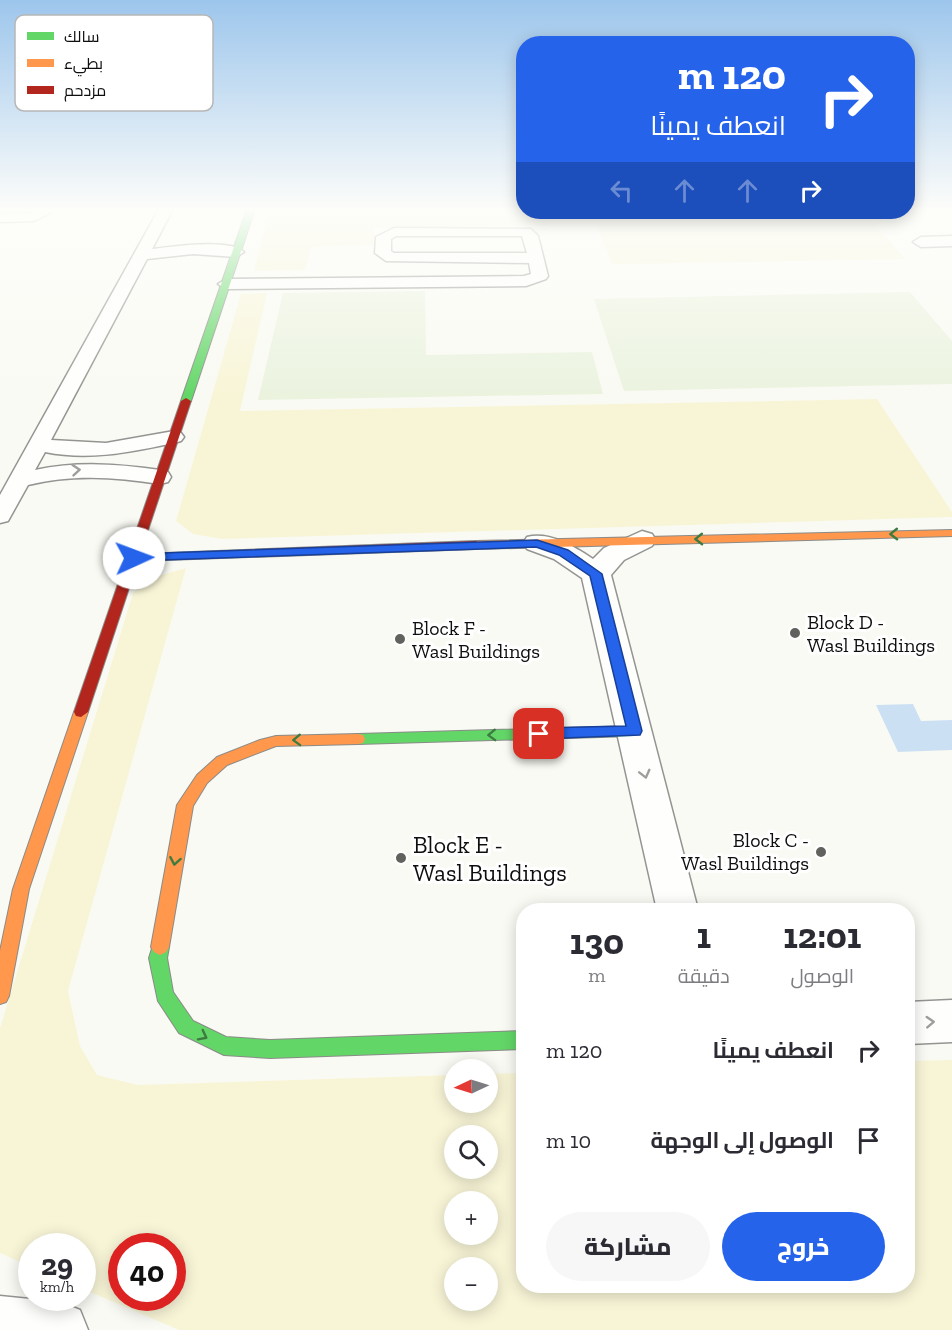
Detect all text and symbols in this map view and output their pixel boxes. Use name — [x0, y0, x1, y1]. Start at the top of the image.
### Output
legend — [15, 15, 213, 111]
text: سالك — [64, 27, 99, 46]
text: 120 m — [678, 49, 786, 100]
text: بطيء — [64, 54, 103, 77]
icon: right — [807, 60, 885, 138]
text: مزدحم — [64, 81, 106, 102]
text: انعطف يمينًا — [650, 110, 786, 142]
icon: left — [605, 174, 638, 207]
icon: ahead — [668, 174, 701, 207]
icon: ahead — [731, 174, 764, 207]
icon: right — [794, 174, 827, 207]
one-way arrow — [72, 463, 81, 476]
position arrow — [102, 526, 166, 590]
one-way arrow — [889, 528, 898, 541]
one-way arrow — [694, 533, 703, 545]
place label: Block D - Wasl Buildings — [807, 610, 935, 657]
place label: Block F - Wasl Buildings — [412, 616, 540, 663]
marker: Block D - Wasl Buildings — [788, 626, 802, 640]
marker: Block F - Wasl Buildings — [393, 632, 407, 646]
pin — [513, 708, 564, 759]
icon: arrive — [522, 717, 555, 750]
one-way arrow — [488, 728, 497, 741]
one-way arrow — [293, 734, 302, 746]
one-way arrow — [637, 769, 650, 779]
place label: Block C - Wasl Buildings — [681, 828, 809, 875]
place label: Block E - Wasl Buildings — [413, 830, 567, 887]
marker: Block C - Wasl Buildings — [814, 845, 828, 859]
marker: Block E - Wasl Buildings — [394, 851, 408, 865]
one-way arrow — [170, 856, 182, 865]
text: 1 — [696, 914, 711, 957]
text: 12:01 — [783, 914, 861, 957]
text: 130 — [570, 920, 624, 963]
text: m — [588, 963, 605, 987]
text: دقيقة — [678, 964, 730, 988]
text: الوصول — [790, 964, 854, 988]
one-way arrow — [925, 1015, 934, 1028]
one-way arrow — [197, 1028, 208, 1040]
icon: right — [852, 1034, 885, 1067]
text: 120 m — [546, 1037, 602, 1064]
text: انعطف يمينًا — [713, 1037, 834, 1064]
north arrow — [444, 1059, 498, 1113]
map controls — [444, 1059, 498, 1311]
icon: arrive — [852, 1124, 885, 1157]
button: search — [444, 1125, 498, 1179]
text: 10 m — [546, 1127, 591, 1154]
text: الوصول إلى الوجهة — [650, 1127, 834, 1154]
button: + — [444, 1191, 498, 1245]
button: مشاركة — [546, 1212, 710, 1281]
button: خروج — [722, 1212, 885, 1281]
speed limit sign: 40 — [108, 1233, 186, 1311]
text: 29 — [41, 1247, 73, 1283]
button: − — [444, 1257, 498, 1311]
text: km/h — [40, 1278, 74, 1296]

